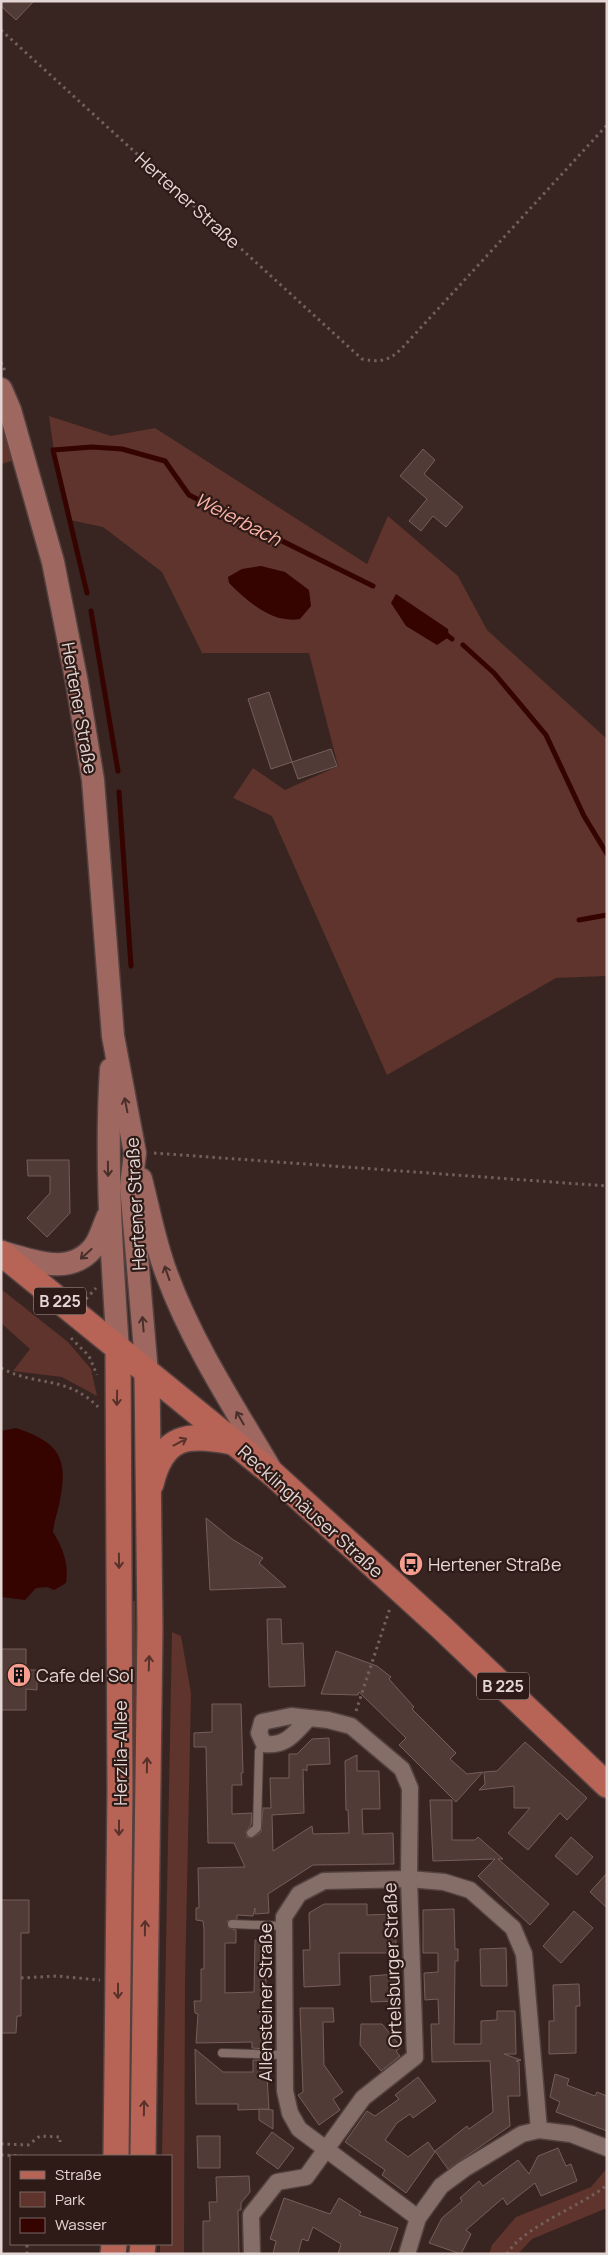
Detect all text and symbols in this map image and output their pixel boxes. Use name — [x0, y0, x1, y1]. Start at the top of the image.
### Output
street label: Hertener Straße — [130, 146, 246, 254]
water label: Weierbach — [190, 486, 286, 552]
street label: Hertener Straße — [57, 640, 103, 776]
one-way arrow — [120, 1098, 130, 1114]
street label: Hertener Straße — [120, 1137, 150, 1271]
one-way arrow — [103, 1160, 113, 1177]
one-way arrow — [80, 1248, 93, 1260]
one-way arrow — [162, 1266, 171, 1281]
road number: B 225 — [34, 1288, 86, 1314]
one-way arrow — [138, 1316, 148, 1332]
one-way arrow — [113, 1390, 122, 1406]
one-way arrow — [235, 1411, 245, 1425]
one-way arrow — [172, 1437, 187, 1447]
street label: Recklinghäuser Straße — [233, 1439, 389, 1583]
bus stop icon: Hertener Straße — [398, 1551, 424, 1577]
one-way arrow — [114, 1552, 124, 1569]
place label: Hertener Straße — [428, 1552, 561, 1576]
one-way arrow — [144, 1655, 154, 1672]
building icon: Cafe del Sol — [6, 1662, 32, 1688]
place label: Cafe del Sol — [36, 1663, 134, 1687]
road number: B 225 — [477, 1672, 529, 1700]
street label: Herzlia-Allee — [108, 1700, 132, 1806]
one-way arrow — [142, 1757, 152, 1774]
one-way arrow — [114, 1820, 124, 1836]
street label: Ortelsburger Straße — [377, 1882, 407, 2048]
one-way arrow — [141, 1920, 150, 1936]
street label: Allensteiner Straße — [253, 1923, 277, 2081]
one-way arrow — [113, 1982, 123, 1999]
one-way arrow — [139, 2100, 149, 2116]
legend — [10, 2155, 172, 2245]
text: Straße — [55, 2164, 102, 2185]
text: Park — [55, 2189, 85, 2210]
text: Wasser — [55, 2214, 107, 2235]

